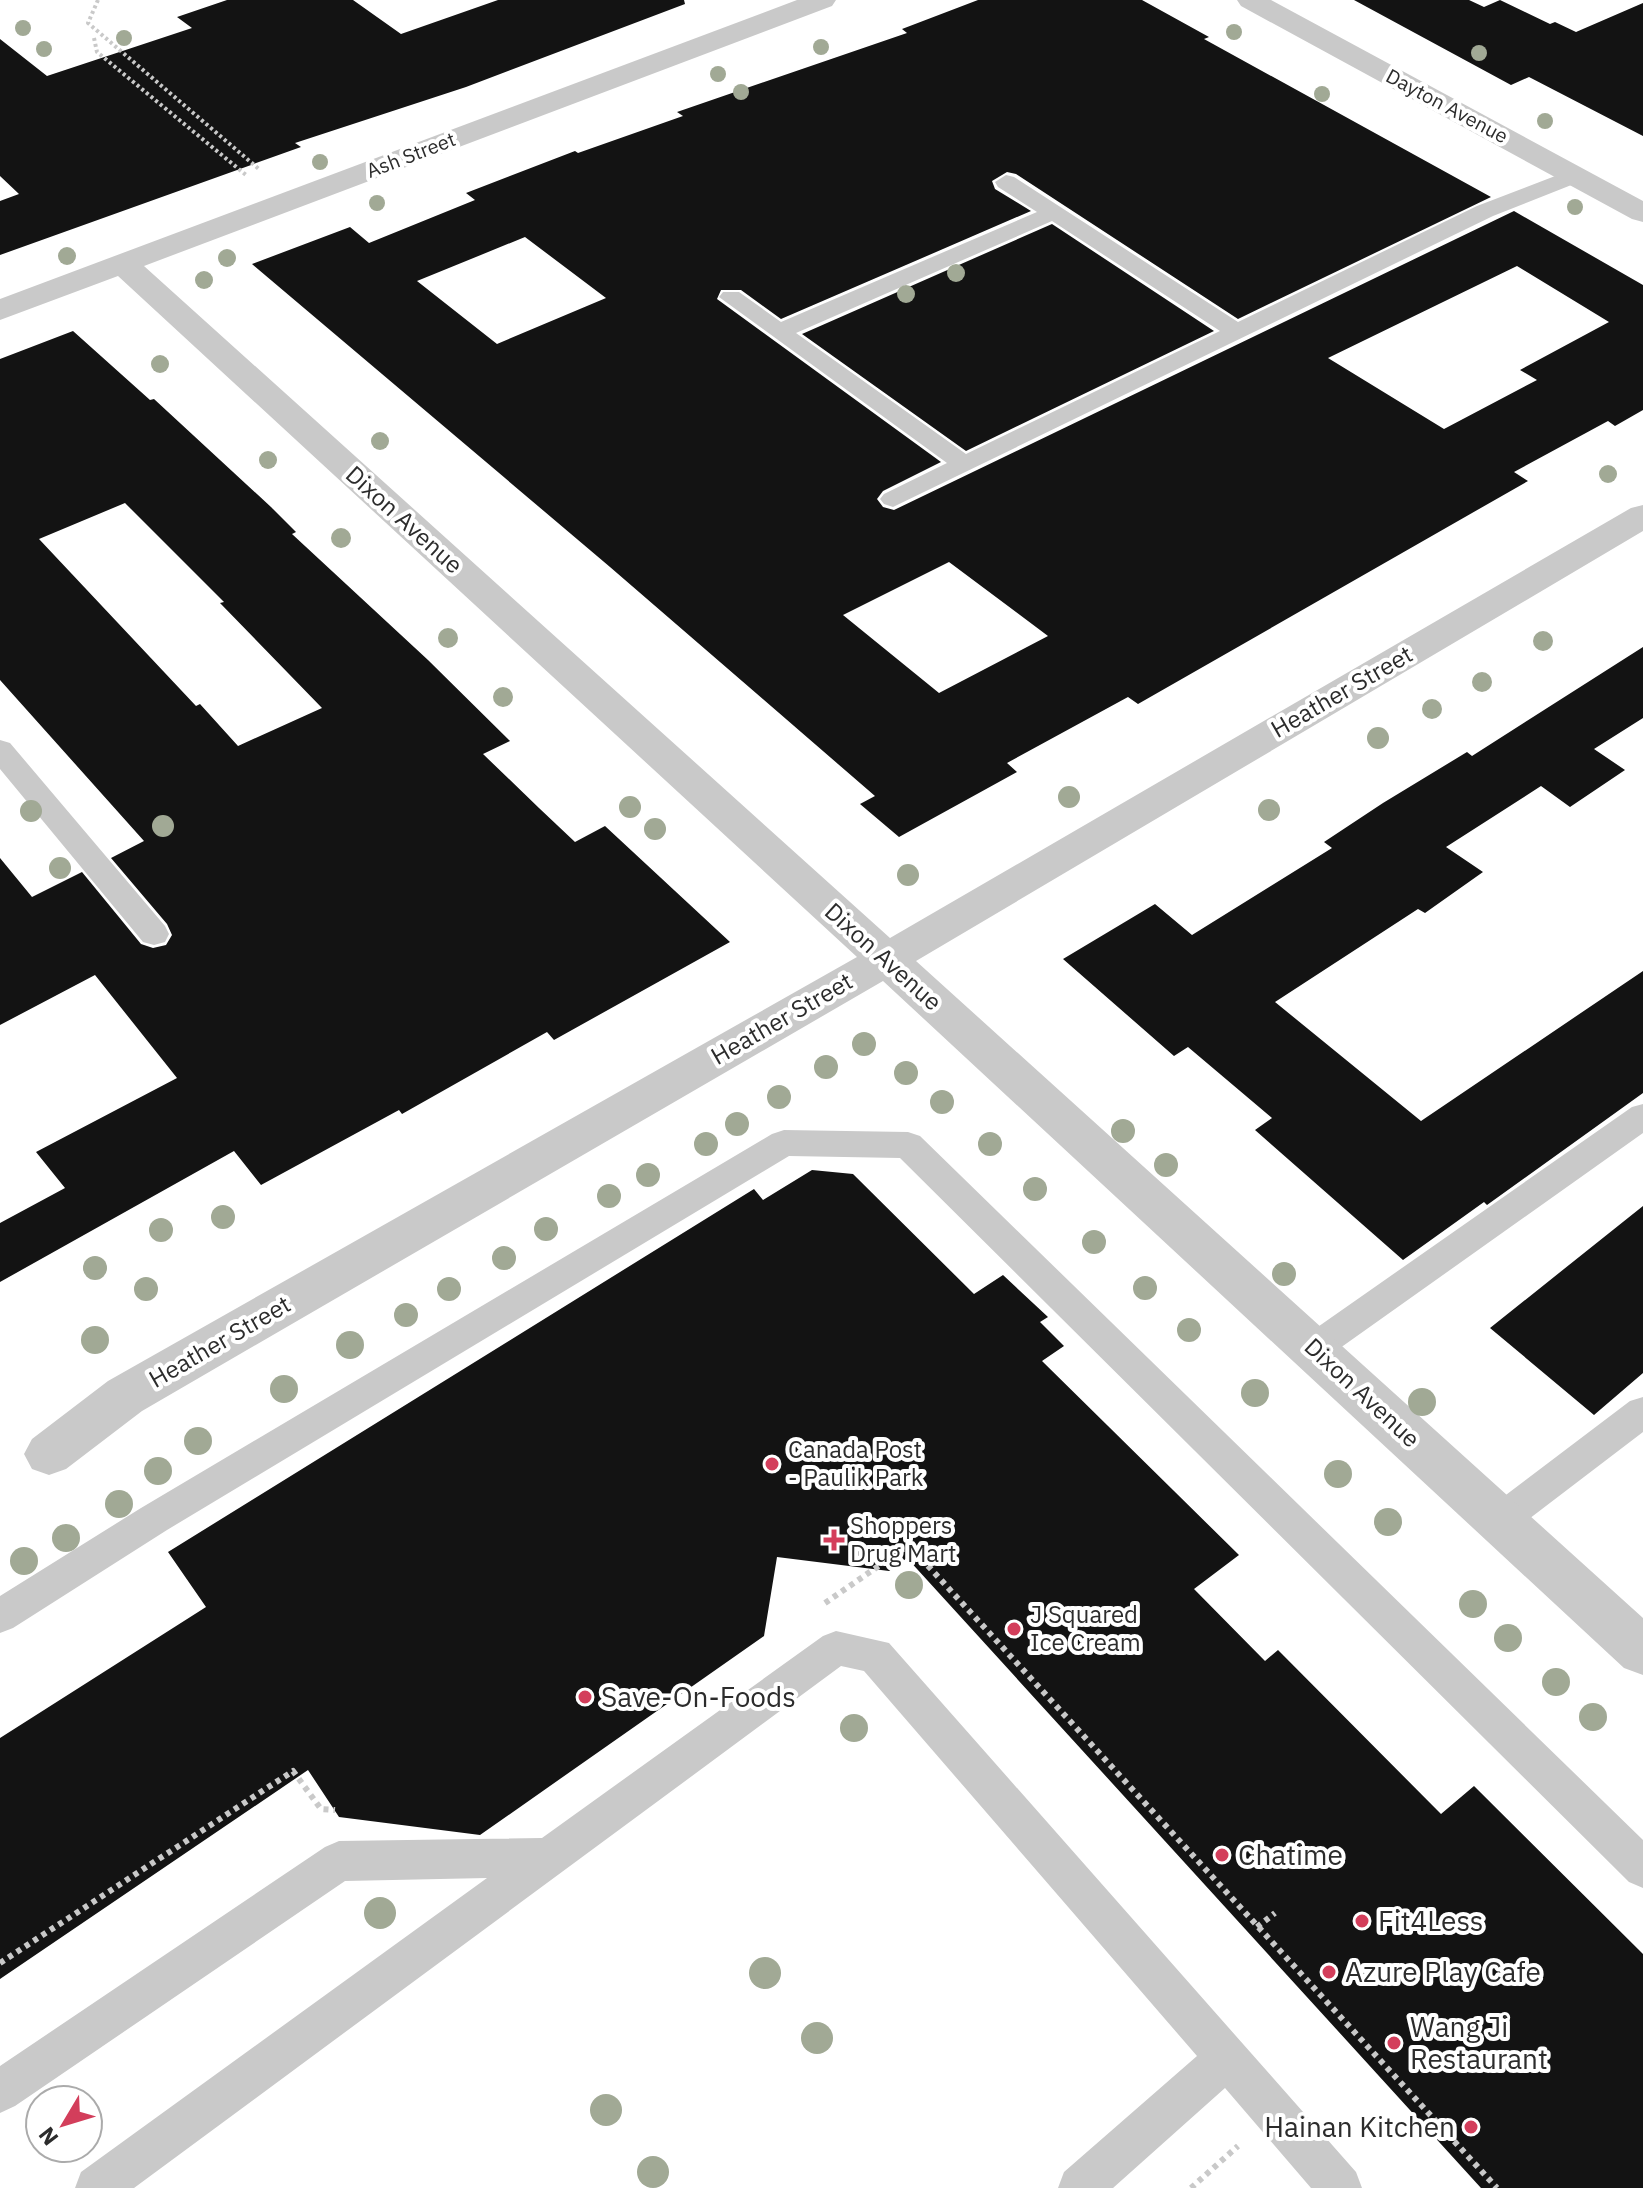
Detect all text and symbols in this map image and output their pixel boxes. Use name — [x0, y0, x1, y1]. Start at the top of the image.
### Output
street label: Dayton Avenue — [1381, 62, 1513, 149]
street label: Ash Street — [362, 125, 459, 184]
street label: Dixon Avenue — [339, 458, 470, 580]
street label: Heather Street — [1265, 638, 1418, 745]
street label: Dixon Avenue — [818, 895, 949, 1017]
street label: Heather Street — [705, 965, 858, 1072]
street label: Heather Street — [143, 1288, 296, 1395]
street label: Dixon Avenue — [1298, 1330, 1427, 1454]
place label: Canada Post - Paulik Park — [788, 1433, 924, 1493]
marker: Canada Post - Paulik Park — [763, 1455, 781, 1473]
place label: Shoppers Drug Mart — [850, 1509, 957, 1569]
marker: Shoppers Drug Mart — [825, 1531, 843, 1549]
place label: J Squared Ice Cream — [1030, 1598, 1141, 1658]
marker: J Squared Ice Cream — [1005, 1620, 1023, 1638]
place label: Save-On-Foods — [601, 1678, 796, 1715]
marker: Save-On-Foods — [576, 1688, 594, 1706]
place label: Chatime — [1238, 1836, 1343, 1873]
marker: Chatime — [1213, 1846, 1231, 1864]
place label: Fit4Less — [1378, 1902, 1484, 1939]
marker: Fit4Less — [1353, 1912, 1371, 1930]
place label: Azure Play Cafe — [1345, 1953, 1541, 1990]
marker: Azure Play Cafe — [1320, 1963, 1338, 1981]
place label: Wang Ji Restaurant — [1410, 2008, 1548, 2077]
marker: Wang Ji Restaurant — [1385, 2034, 1403, 2052]
north arrow — [24, 2084, 104, 2164]
place label: Hainan Kitchen — [1264, 2108, 1455, 2145]
marker: Hainan Kitchen — [1462, 2118, 1480, 2136]
text: N — [32, 2121, 64, 2152]

